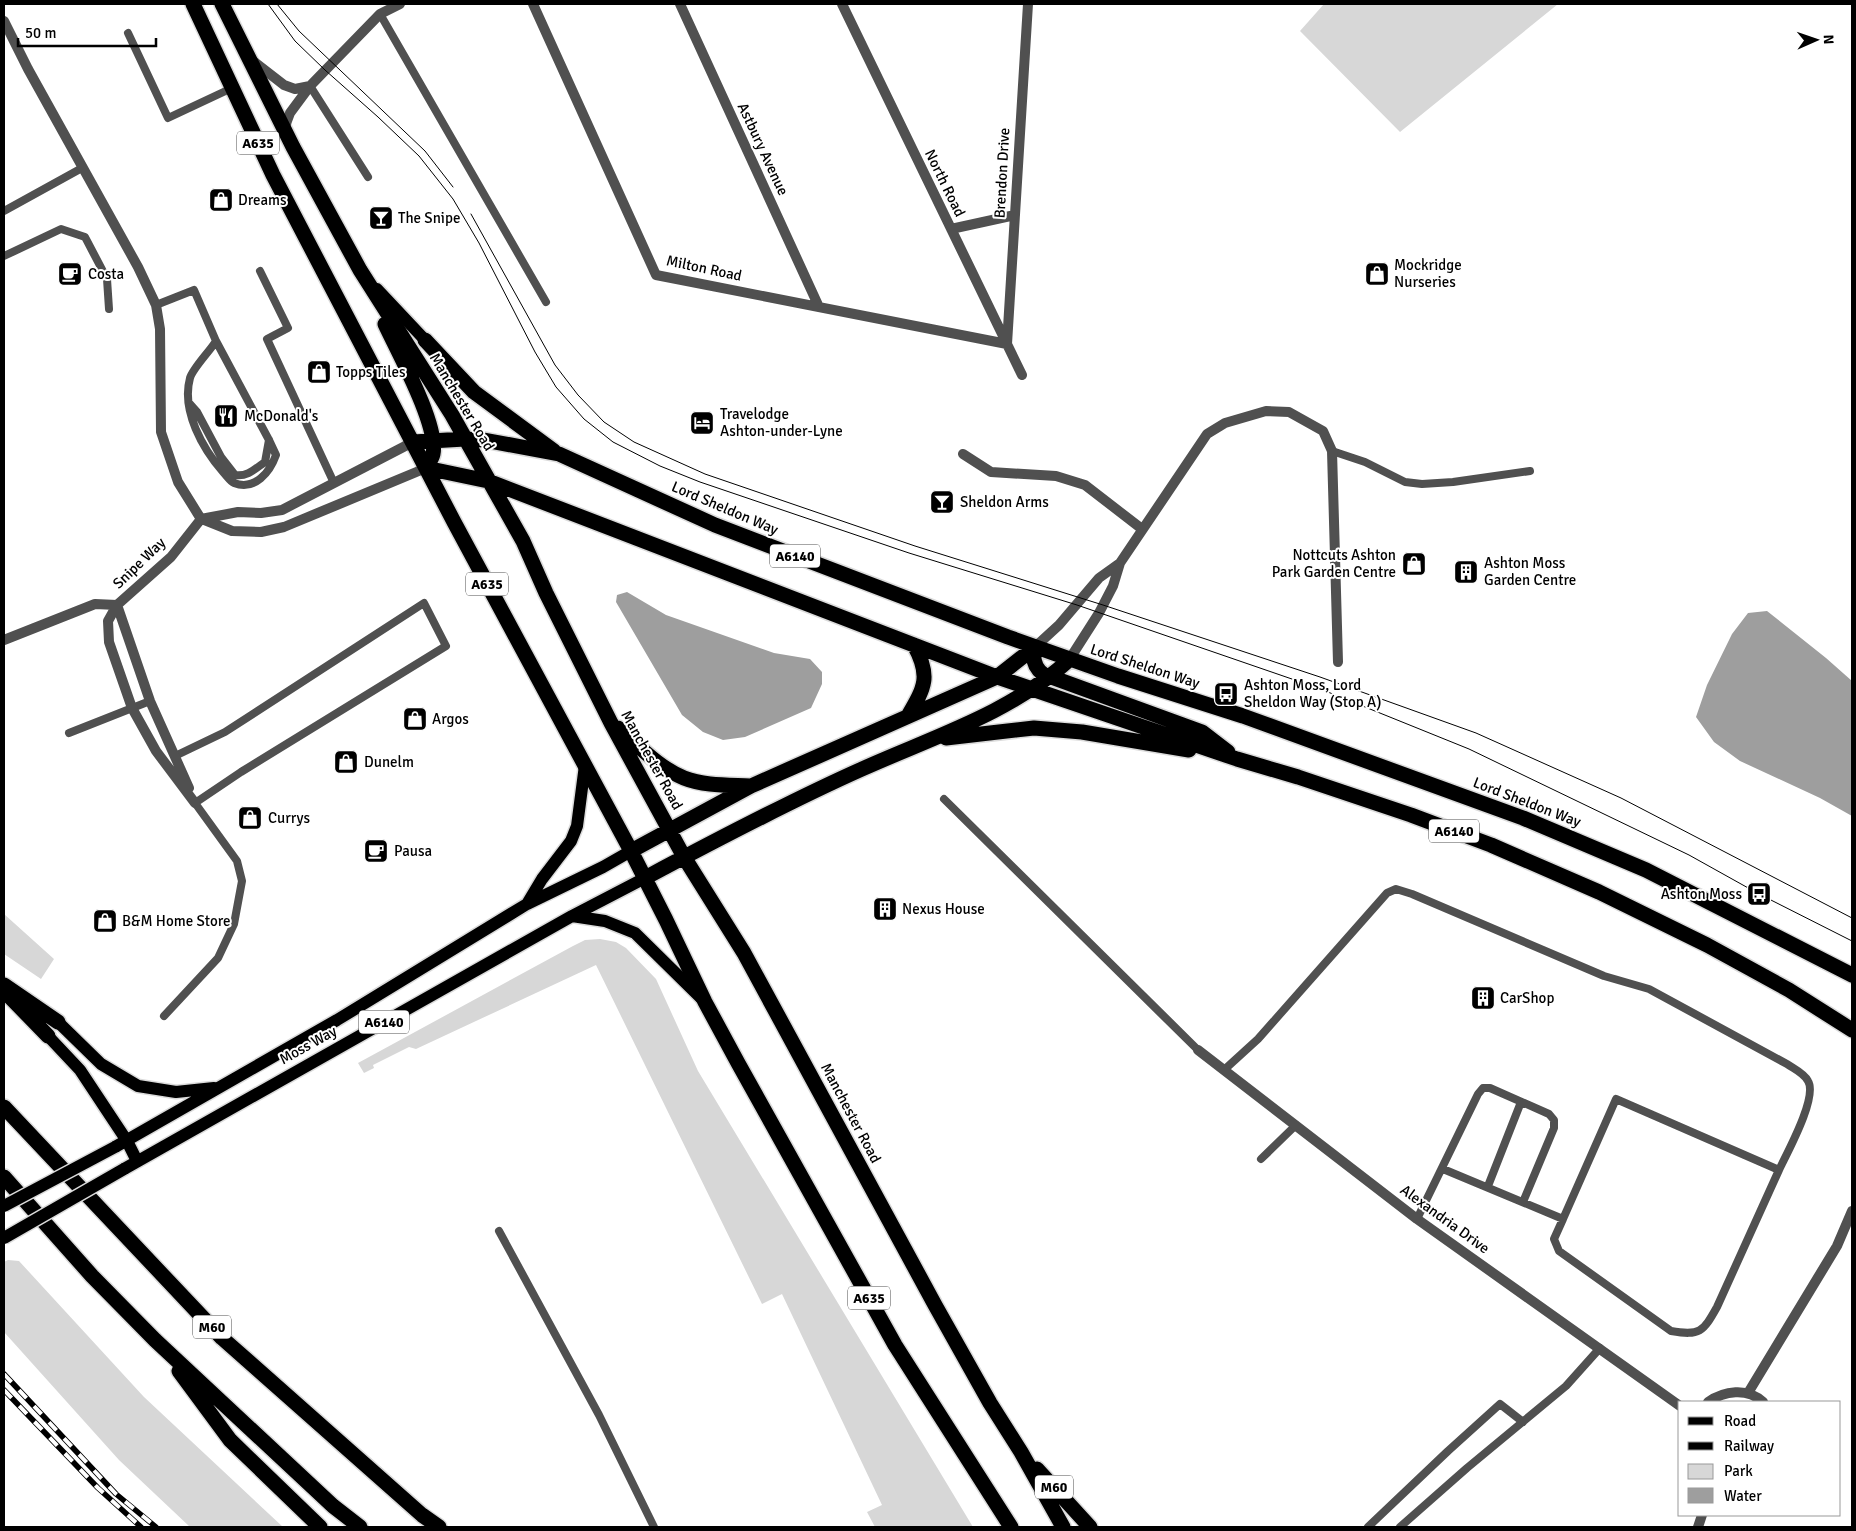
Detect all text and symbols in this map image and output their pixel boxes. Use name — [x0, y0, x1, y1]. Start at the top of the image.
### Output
scale bar — [18, 15, 155, 47]
north arrow — [1791, 15, 1841, 65]
text: 50 m — [25, 24, 56, 42]
text: N — [1820, 34, 1837, 45]
street label: Astbury Avenue — [734, 100, 792, 198]
street label: Brendon Drive — [991, 127, 1013, 219]
road number: A635 — [237, 132, 279, 154]
street label: North Road — [921, 146, 969, 220]
shop icon: Dreams — [208, 187, 234, 213]
place label: Dreams — [238, 191, 287, 209]
bar icon: The Snipe — [368, 205, 394, 231]
place label: The Snipe — [398, 209, 460, 227]
street label: Milton Road — [665, 251, 743, 285]
place label: Mockridge Nurseries — [1394, 256, 1462, 291]
cafe icon: Costa — [57, 261, 83, 287]
shop icon: Mockridge Nurseries — [1364, 261, 1390, 287]
place label: Costa — [88, 265, 124, 283]
street label: Manchester Road — [426, 350, 498, 454]
shop icon: Topps Tiles — [306, 359, 332, 385]
place label: Topps Tiles — [336, 363, 406, 381]
restaurant icon: McDonald's — [213, 403, 239, 429]
place label: Travelodge Ashton-under-Lyne — [720, 405, 843, 440]
place label: McDonald's — [244, 407, 319, 425]
hotel icon: Travelodge Ashton-under-Lyne — [689, 410, 715, 436]
street label: Lord Sheldon Way — [669, 477, 781, 539]
bar icon: Sheldon Arms — [929, 489, 955, 515]
place label: Sheldon Arms — [960, 493, 1049, 511]
street label: Snipe Way — [109, 534, 169, 592]
road number: A6140 — [770, 544, 820, 568]
place label: Nottcuts Ashton Park Garden Centre — [1272, 546, 1396, 581]
shop icon: Nottcuts Ashton Park Garden Centre — [1401, 551, 1427, 577]
place label: Ashton Moss Garden Centre — [1484, 554, 1576, 589]
building icon: Ashton Moss Garden Centre — [1453, 559, 1479, 585]
road number: A635 — [466, 572, 508, 596]
street label: Lord Sheldon Way — [1088, 640, 1202, 692]
place label: Ashton Moss, Lord Sheldon Way (Stop A) — [1244, 676, 1382, 711]
bus stop icon: Ashton Moss, Lord Sheldon Way (Stop A) — [1213, 681, 1239, 707]
shop icon: Argos — [402, 706, 428, 732]
street label: Manchester Road — [617, 707, 687, 813]
place label: Argos — [432, 710, 469, 728]
shop icon: Dunelm — [333, 749, 359, 775]
place label: Dunelm — [364, 753, 414, 771]
street label: Lord Sheldon Way — [1471, 773, 1583, 831]
shop icon: Currys — [237, 805, 263, 831]
place label: Currys — [268, 809, 311, 827]
road number: A6140 — [1429, 819, 1479, 842]
cafe icon: Pausa — [363, 838, 389, 864]
place label: Pausa — [394, 842, 432, 860]
bus stop icon: Ashton Moss — [1746, 881, 1772, 907]
place label: Ashton Moss — [1661, 885, 1742, 903]
building icon: Nexus House — [872, 896, 898, 922]
place label: Nexus House — [902, 900, 985, 918]
shop icon: B&M Home Store — [92, 908, 118, 934]
place label: B&M Home Store — [122, 912, 231, 930]
building icon: CarShop — [1470, 985, 1496, 1011]
place label: CarShop — [1500, 989, 1554, 1007]
road number: A6140 — [359, 1010, 409, 1034]
street label: Moss Way — [276, 1022, 340, 1068]
street label: Manchester Road — [817, 1060, 885, 1166]
street label: Alexandria Drive — [1397, 1181, 1493, 1257]
road number: A635 — [848, 1286, 890, 1310]
road number: M60 — [193, 1315, 231, 1338]
legend — [1678, 1401, 1841, 1516]
text: Road — [1724, 1412, 1756, 1430]
text: Railway — [1724, 1437, 1774, 1455]
text: Park — [1724, 1462, 1753, 1480]
road number: M60 — [1035, 1475, 1073, 1498]
text: Water — [1724, 1487, 1762, 1505]

